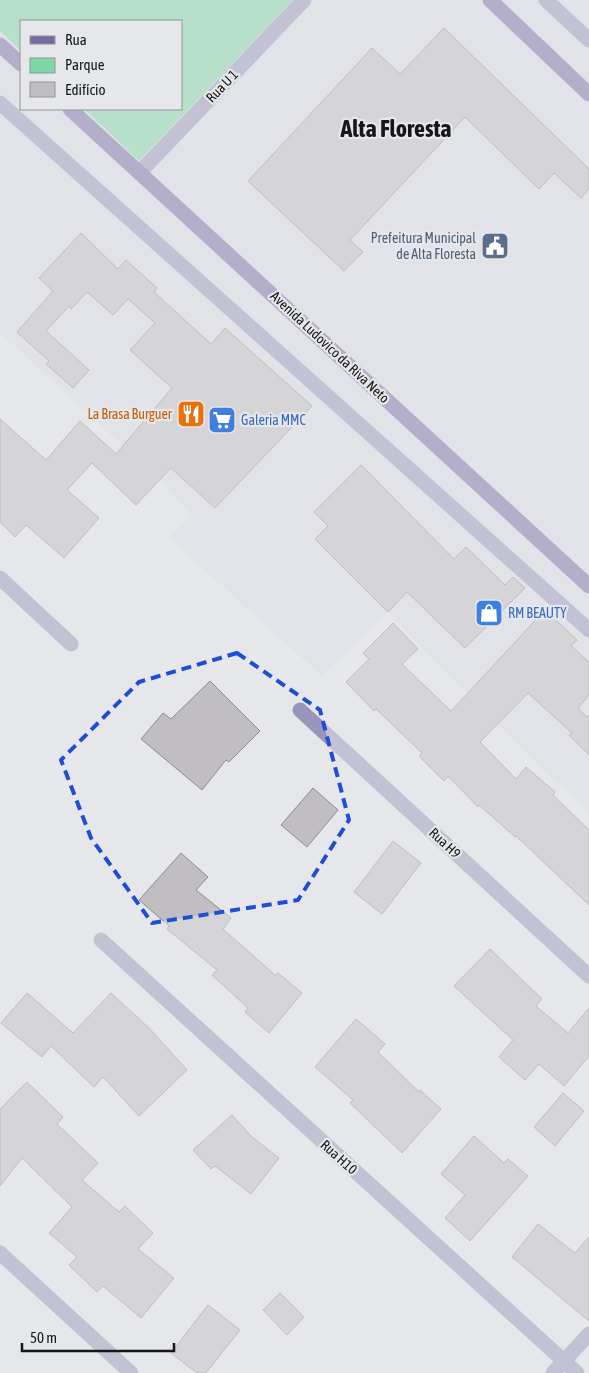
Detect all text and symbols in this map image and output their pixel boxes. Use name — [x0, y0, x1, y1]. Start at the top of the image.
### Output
legend — [20, 20, 182, 110]
text: Rua — [65, 31, 87, 48]
text: Parque — [65, 56, 105, 73]
street label: Rua U 1 — [203, 66, 241, 106]
text: Edifício — [65, 81, 106, 98]
district label: Alta Floresta — [339, 115, 452, 142]
place label: Prefeitura Municipal de Alta Floresta — [371, 230, 476, 262]
public building icon: Prefeitura Municipal de Alta Floresta — [480, 231, 510, 261]
street label: Avenida Ludovico da Riva Neto — [267, 288, 393, 406]
restaurant icon: La Brasa Burguer — [176, 399, 206, 429]
supermarket icon: Galeria MMC — [207, 405, 237, 435]
place label: La Brasa Burguer — [87, 406, 173, 422]
place label: Galeria MMC — [241, 412, 306, 428]
shop icon: RM BEAUTY — [474, 598, 504, 628]
place label: RM BEAUTY — [508, 605, 567, 621]
street label: Rua H9 — [426, 825, 464, 861]
street label: Rua H10 — [317, 1137, 361, 1178]
scale bar — [22, 1320, 175, 1352]
text: 50 m — [30, 1329, 57, 1346]

